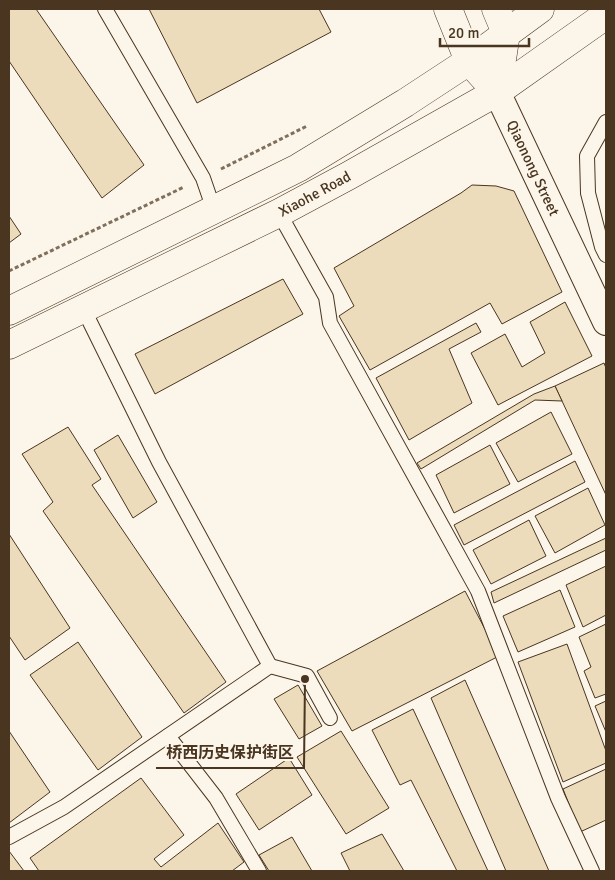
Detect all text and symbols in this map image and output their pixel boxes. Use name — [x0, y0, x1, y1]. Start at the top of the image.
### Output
scale bar — [440, 15, 529, 47]
text: 20 m — [448, 24, 479, 42]
street label: Qiaonong Street — [503, 117, 563, 219]
street label: Xiaohe Road — [275, 167, 354, 221]
callout: 桥西历史保护街区 — [156, 737, 304, 768]
text: 桥西历史保护街区 — [166, 743, 294, 763]

